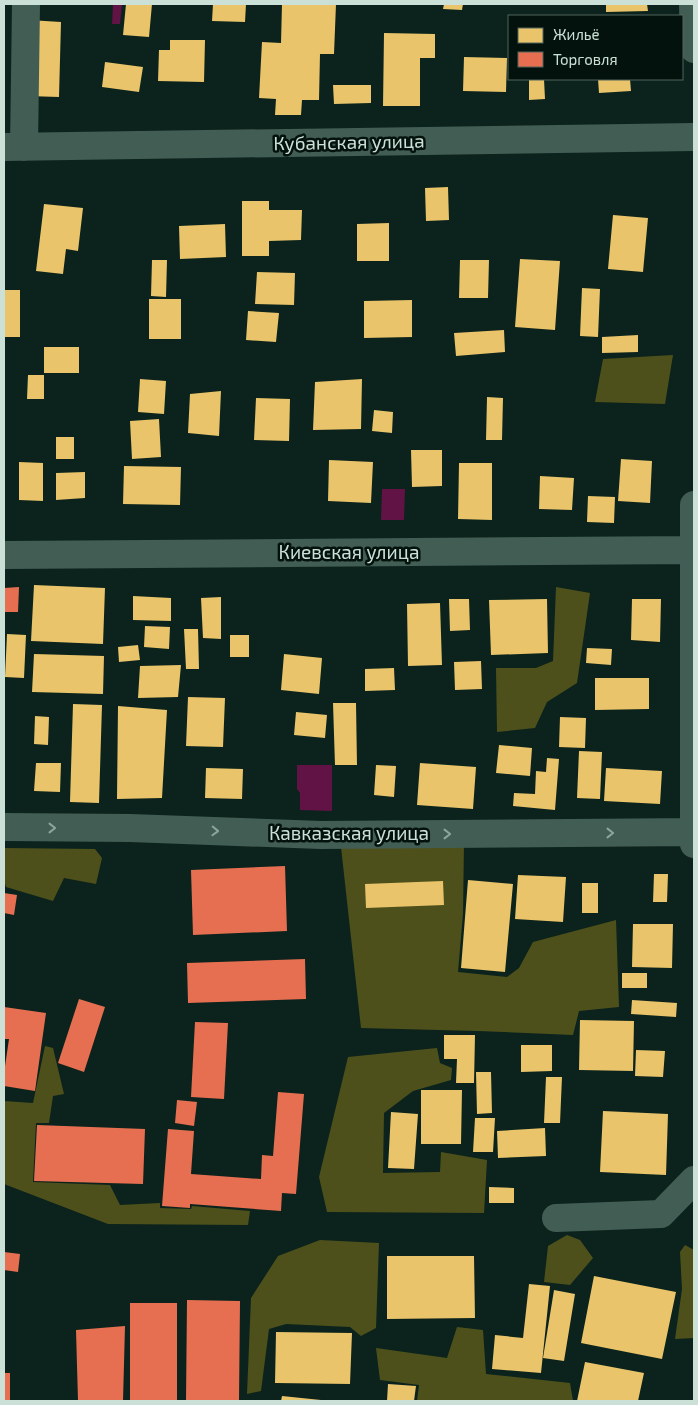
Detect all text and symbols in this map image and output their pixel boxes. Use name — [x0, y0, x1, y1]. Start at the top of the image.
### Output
legend — [508, 15, 683, 80]
text: Жильё — [553, 25, 600, 43]
text: Торговля — [553, 50, 618, 68]
street label: Кубанская улица — [273, 129, 425, 155]
street label: Киевская улица — [279, 540, 419, 564]
street label: Кавказская улица — [269, 821, 429, 845]
one-way arrow — [49, 823, 57, 833]
one-way arrow — [211, 826, 219, 837]
one-way arrow — [606, 828, 614, 838]
one-way arrow — [444, 829, 452, 839]

